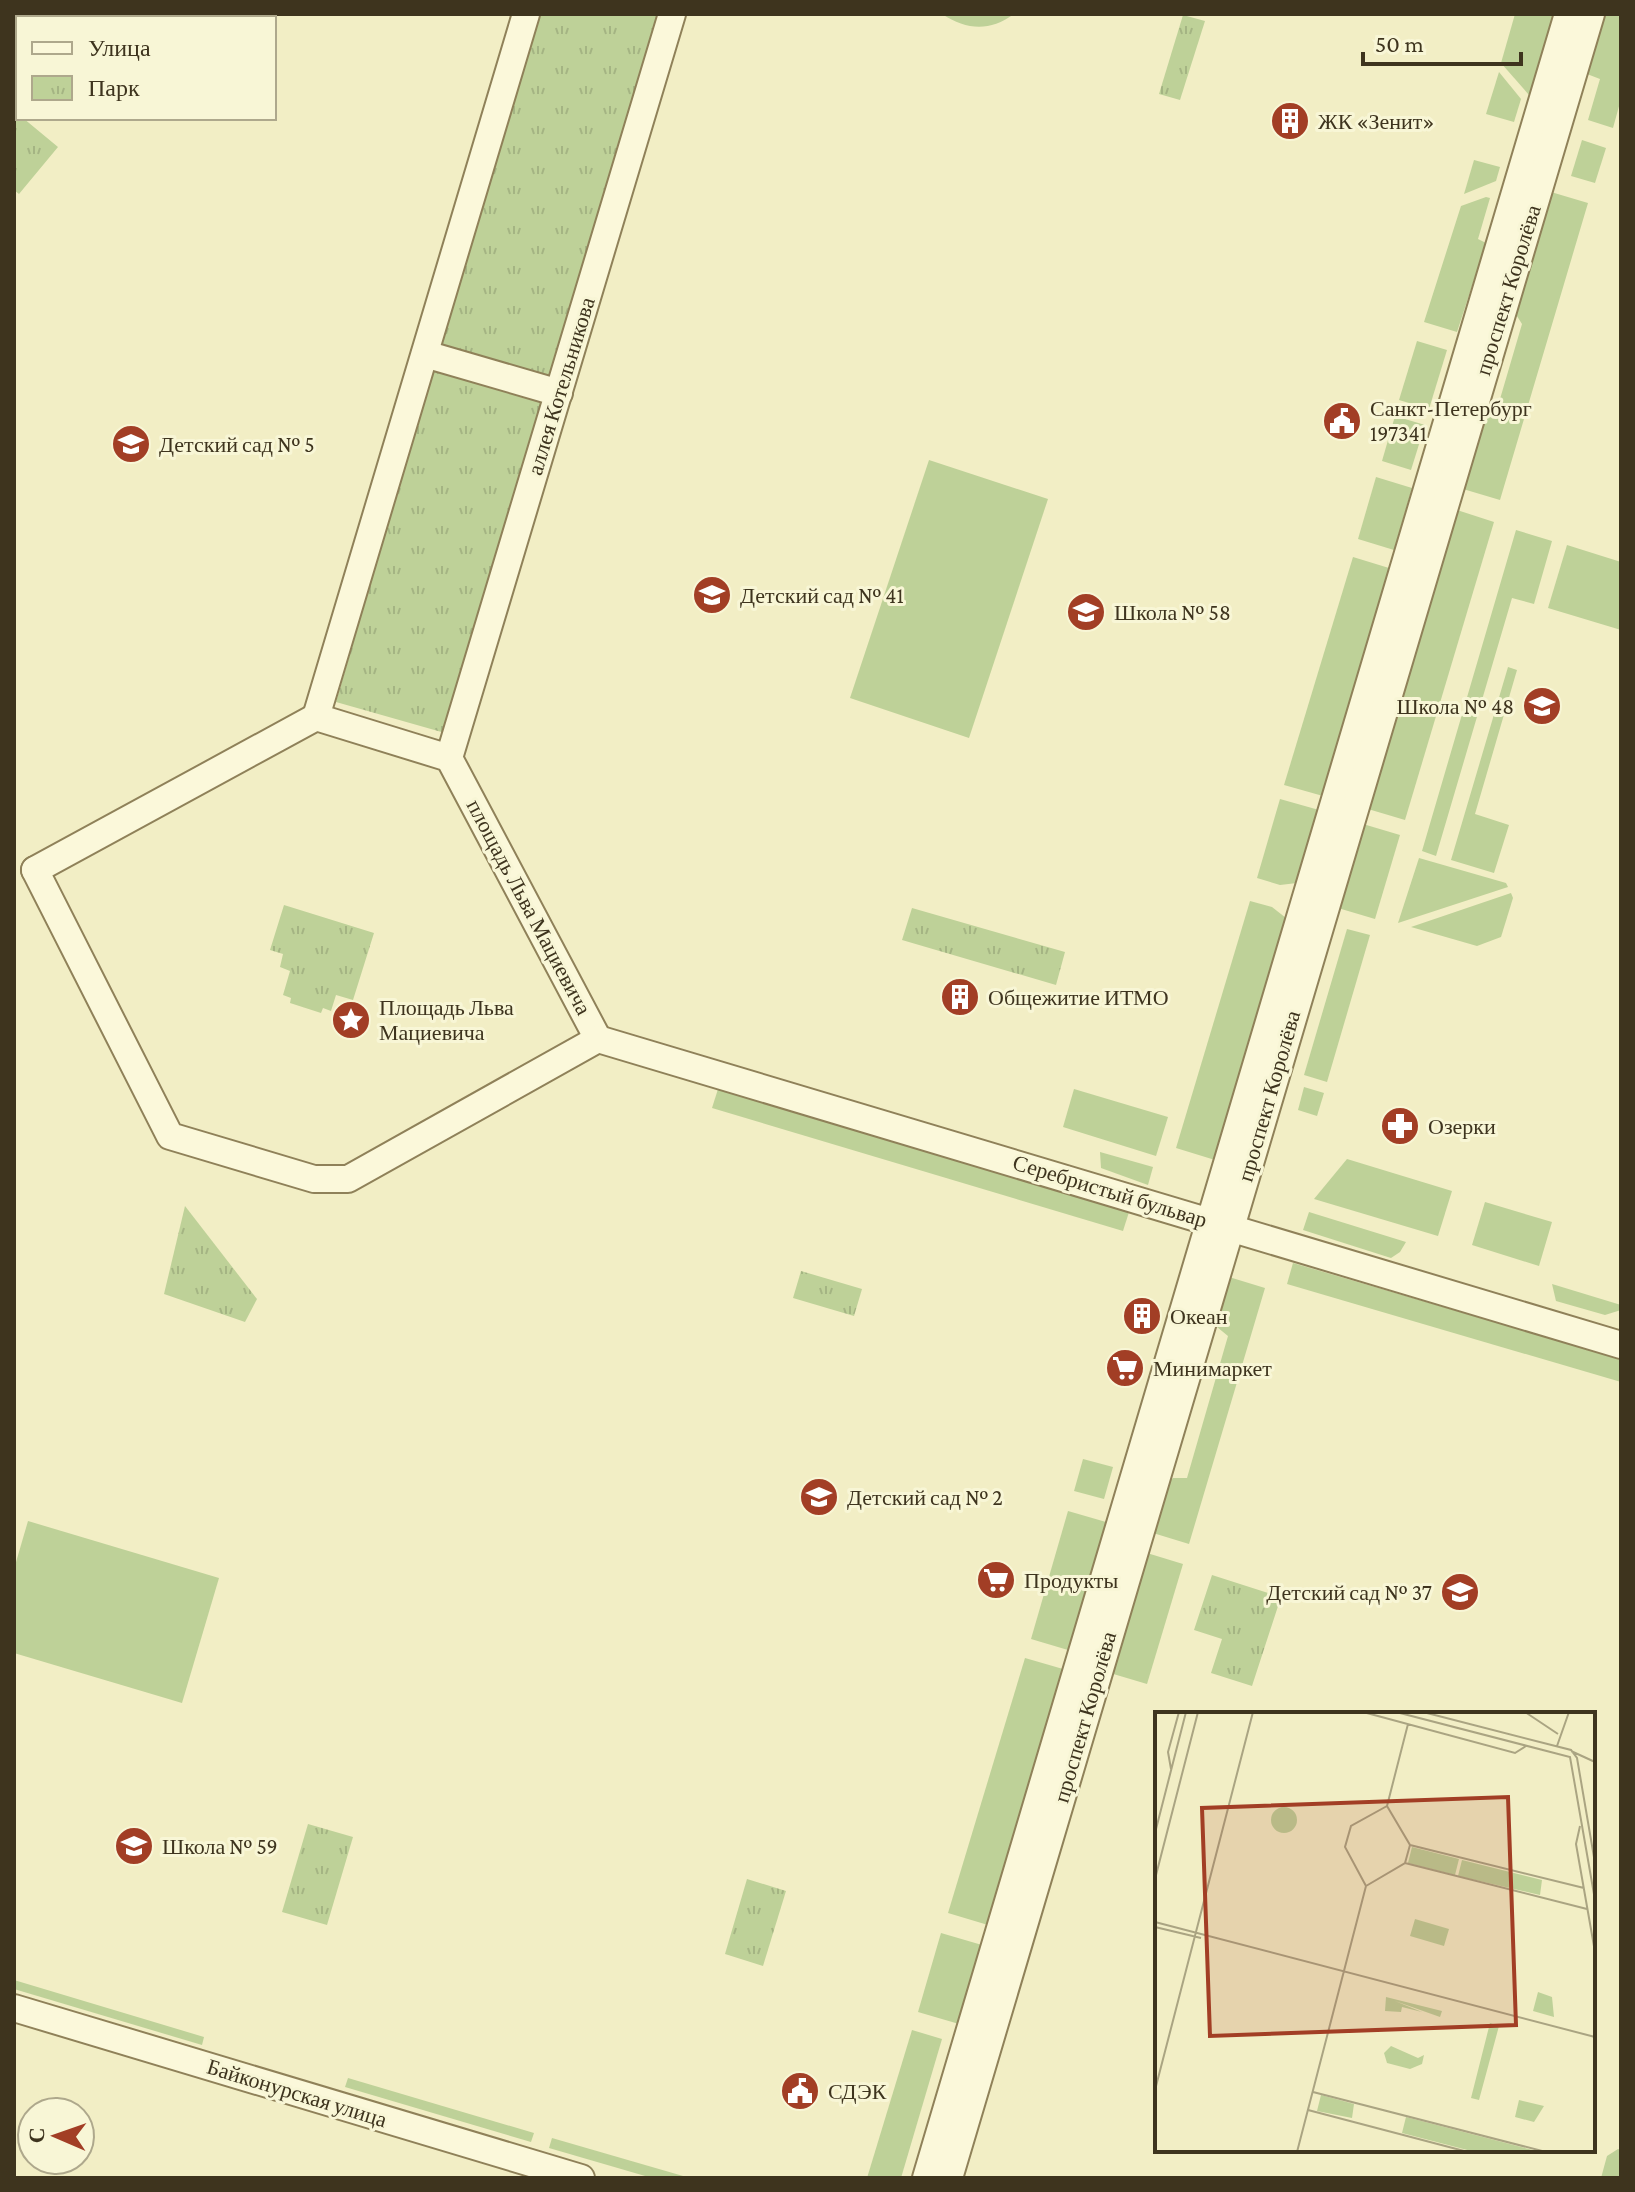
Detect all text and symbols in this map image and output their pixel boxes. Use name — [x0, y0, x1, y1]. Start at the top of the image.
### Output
legend — [16, 16, 276, 120]
scale bar — [1363, 16, 1521, 66]
text: 50 m — [1375, 30, 1424, 57]
text: Улица — [88, 34, 151, 61]
text: Парк — [88, 74, 140, 101]
building icon: ЖК «Зенит» — [1269, 100, 1311, 142]
place label: ЖК «Зенит» — [1318, 109, 1434, 134]
street label: проспект Королёва — [1470, 202, 1546, 378]
street label: аллея Котельникова — [522, 294, 600, 478]
place label: Санкт-Петербург 197341 — [1370, 396, 1532, 446]
public building icon: Санкт-Петербург 197341 — [1321, 400, 1363, 442]
school or university icon: Детский сад № 5 — [110, 423, 152, 465]
place label: Детский сад № 5 — [159, 432, 315, 457]
school or university icon: Детский сад № 41 — [691, 574, 733, 616]
place label: Детский сад № 41 — [740, 583, 904, 608]
school or university icon: Школа № 58 — [1065, 591, 1107, 633]
place label: Школа № 58 — [1114, 600, 1231, 625]
school or university icon: Школа № 48 — [1521, 685, 1563, 727]
place label: Школа № 48 — [1396, 694, 1514, 719]
street label: площадь Льва Мациевича — [462, 795, 597, 1019]
building icon: Общежитие ИТМО — [939, 976, 981, 1018]
place label: Общежитие ИТМО — [988, 985, 1169, 1010]
place label: Площадь Льва Мациевича — [379, 995, 514, 1045]
place icon: Площадь Льва Мациевича — [330, 999, 372, 1041]
street label: проспект Королёва — [1233, 1007, 1305, 1184]
pharmacy icon: Озерки — [1379, 1105, 1421, 1147]
place label: Озерки — [1428, 1114, 1496, 1139]
street label: Серебристый бульвар — [1010, 1150, 1210, 1232]
building icon: Океан — [1121, 1295, 1163, 1337]
place label: Океан — [1170, 1304, 1228, 1329]
supermarket icon: Минимаркет — [1104, 1347, 1146, 1389]
place label: Минимаркет — [1153, 1356, 1272, 1381]
school or university icon: Детский сад № 2 — [798, 1476, 840, 1518]
place label: Детский сад № 2 — [847, 1485, 1003, 1510]
supermarket icon: Продукты — [975, 1559, 1017, 1601]
place label: Продукты — [1024, 1568, 1118, 1593]
school or university icon: Детский сад № 37 — [1439, 1571, 1481, 1613]
place label: Детский сад № 37 — [1266, 1580, 1432, 1605]
street label: проспект Королёва — [1049, 1628, 1121, 1805]
inset map — [1155, 1712, 1595, 2152]
school or university icon: Школа № 59 — [113, 1825, 155, 1867]
place label: Школа № 59 — [162, 1834, 278, 1859]
street label: Байконурская улица — [204, 2054, 390, 2132]
public building icon: СДЭК — [779, 2070, 821, 2112]
place label: СДЭК — [828, 2079, 887, 2104]
north arrow — [16, 2096, 96, 2176]
text: С — [24, 2127, 49, 2144]

